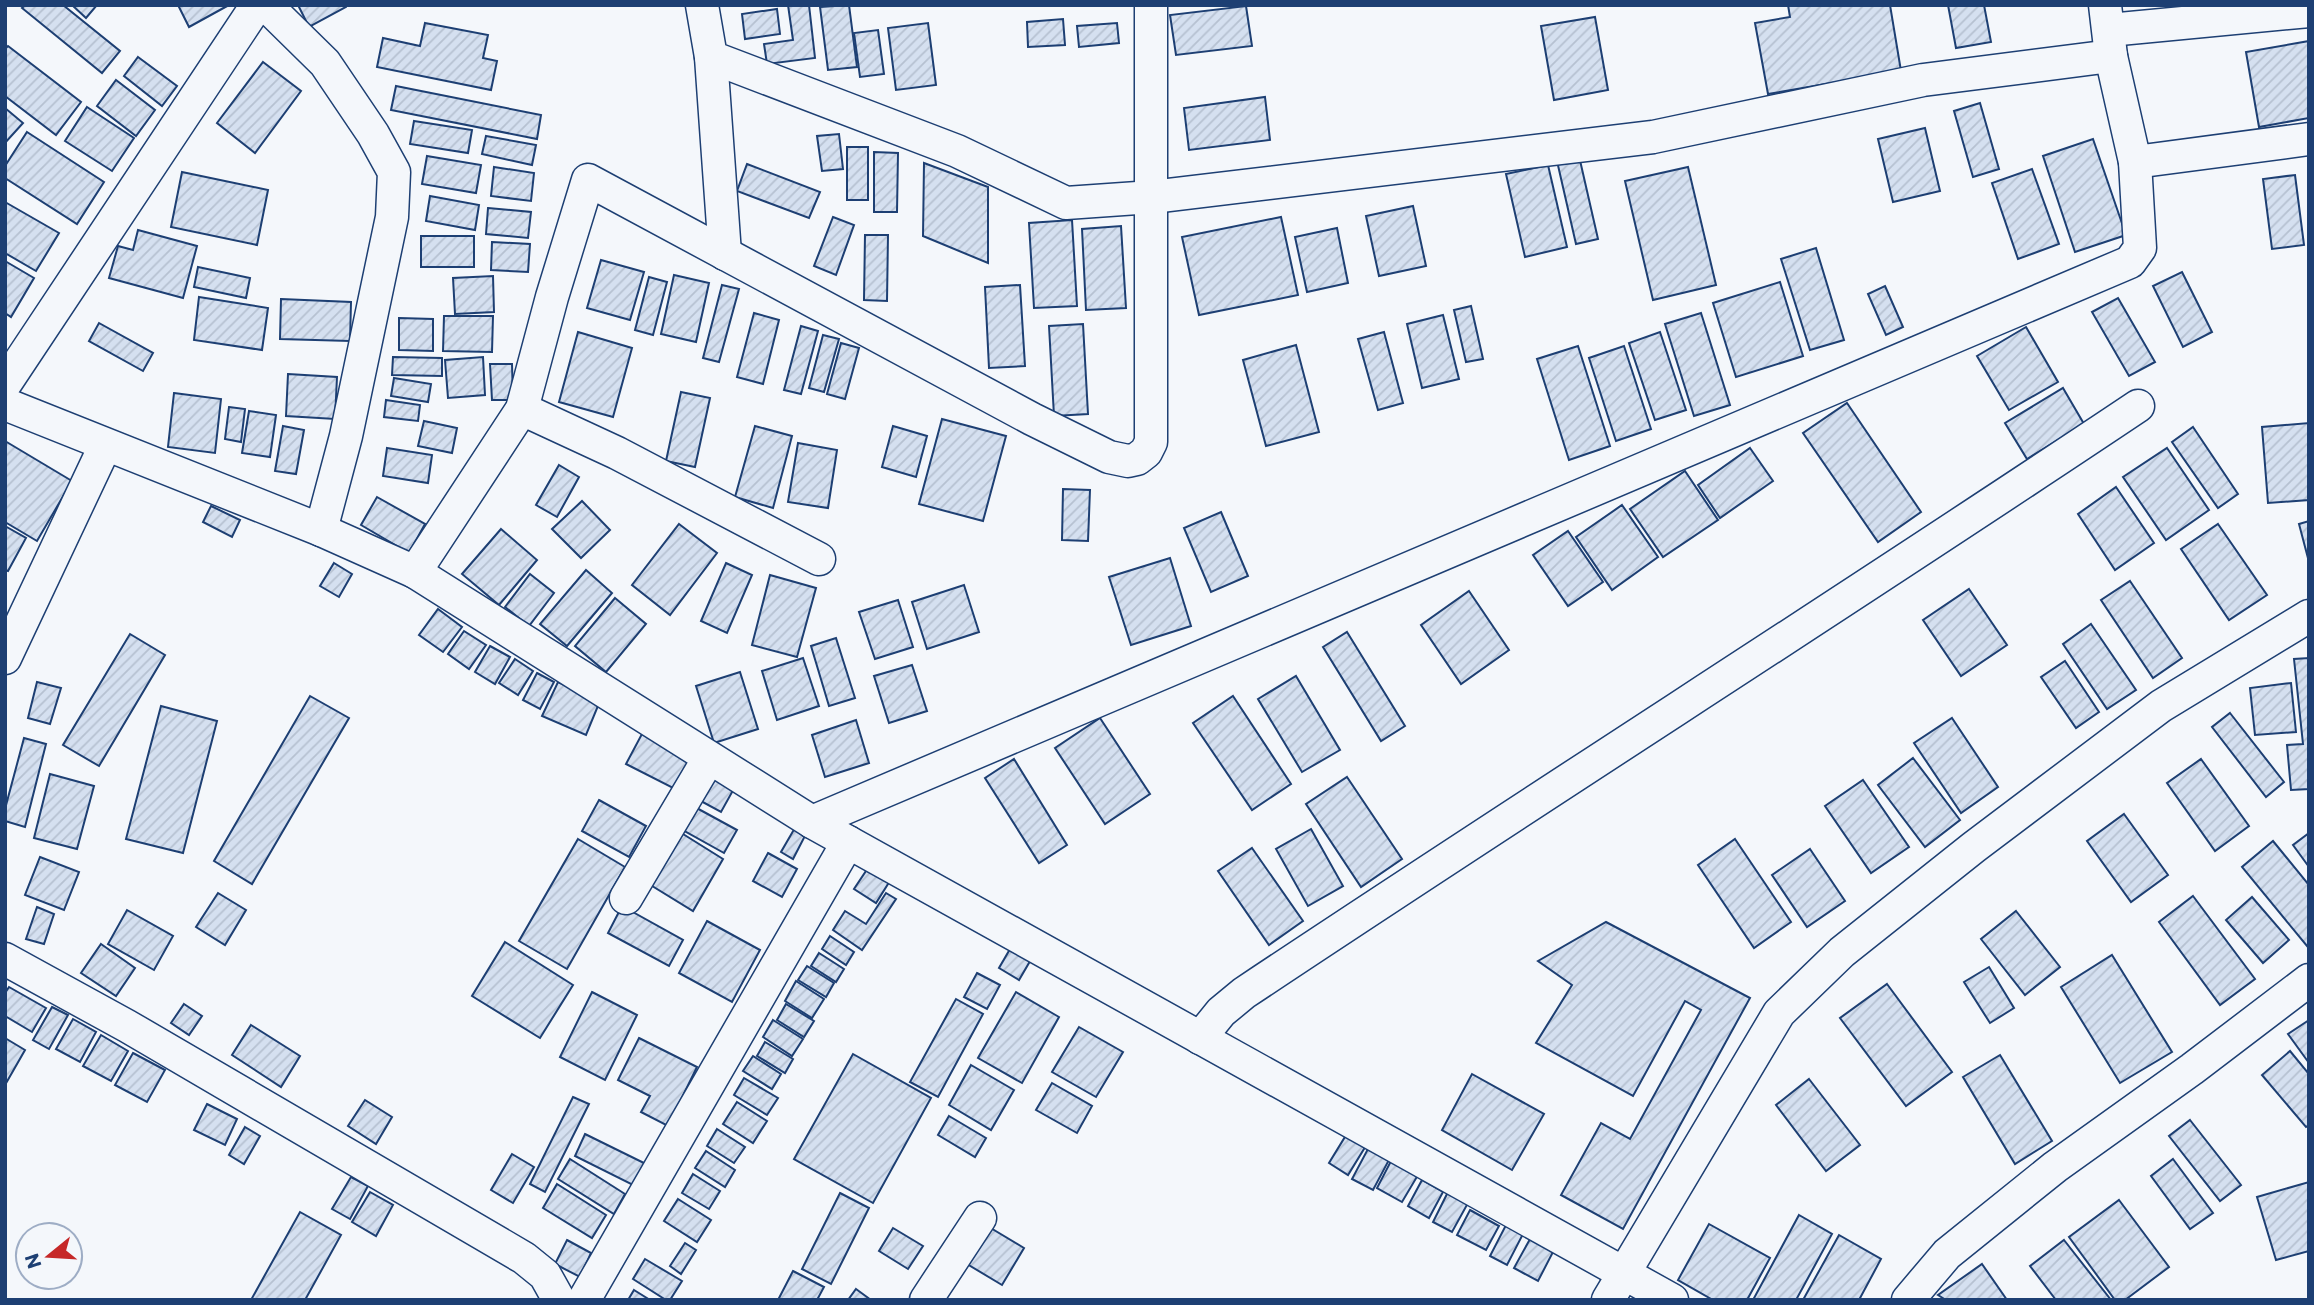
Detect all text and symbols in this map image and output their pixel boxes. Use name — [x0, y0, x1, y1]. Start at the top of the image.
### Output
north arrow — [14, 1221, 84, 1291]
text: N — [19, 1251, 45, 1272]

